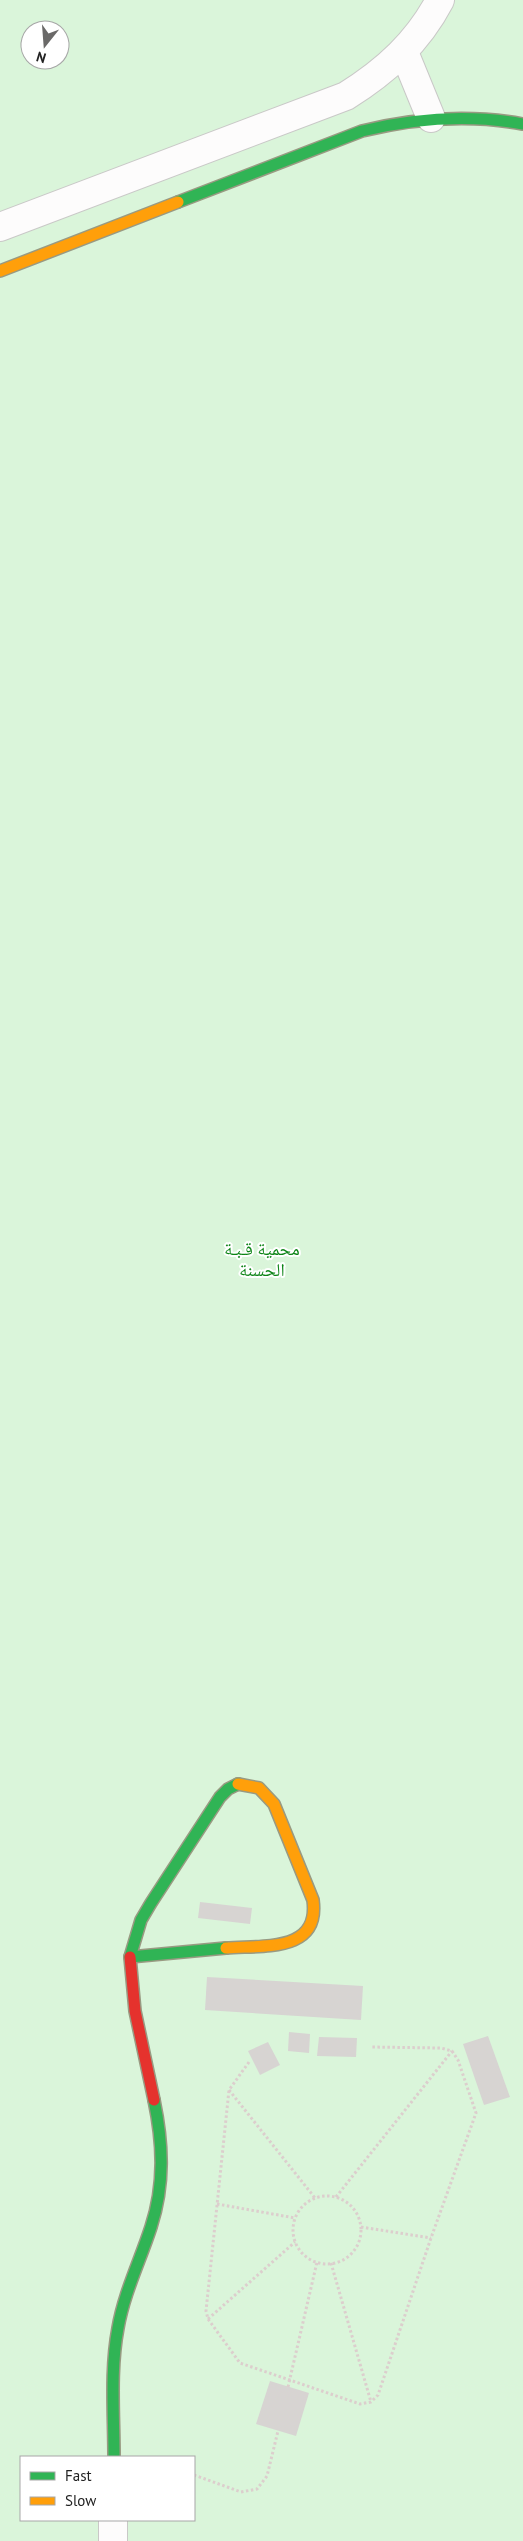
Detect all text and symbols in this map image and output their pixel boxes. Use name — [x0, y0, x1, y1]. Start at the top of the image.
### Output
north arrow — [20, 20, 70, 70]
text: N — [34, 47, 48, 67]
park label: محمية قـبـة الحسنة — [224, 1237, 300, 1281]
legend — [20, 2456, 195, 2521]
text: Fast — [65, 2466, 92, 2485]
text: Slow — [65, 2491, 96, 2510]

